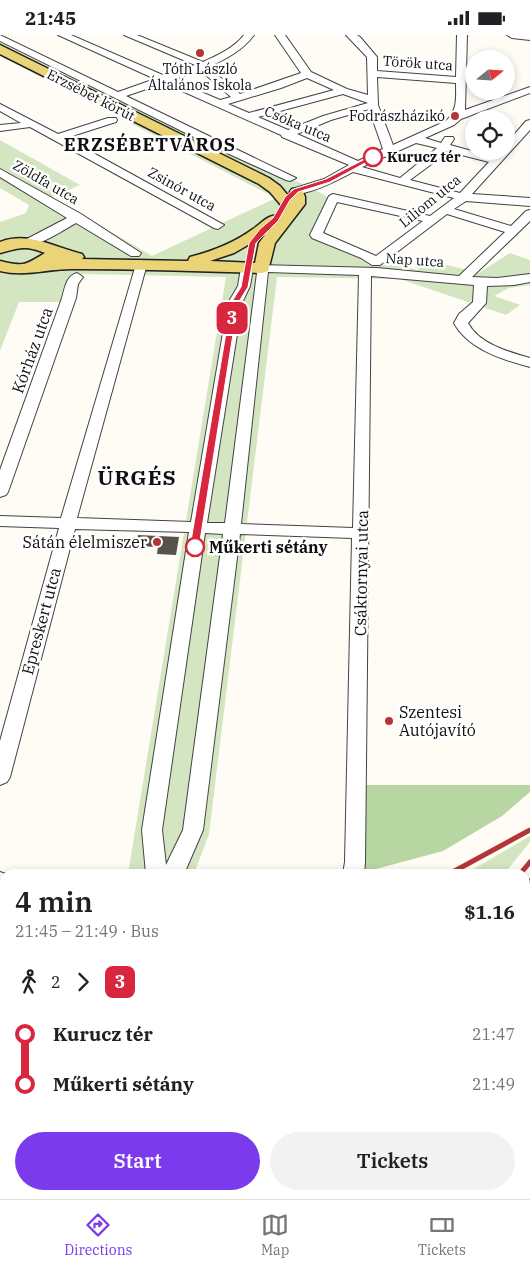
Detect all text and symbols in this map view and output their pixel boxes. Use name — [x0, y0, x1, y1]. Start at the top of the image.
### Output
text: 21:45 — [25, 6, 76, 30]
marker: Tóth László Általános Iskola — [194, 47, 206, 59]
north arrow — [465, 50, 515, 100]
map controls — [465, 50, 515, 160]
street label: Török utca — [382, 52, 454, 74]
place label: Tóth László Általános Iskola — [148, 60, 253, 94]
street label: Erzsébet körút — [44, 65, 138, 125]
street label: Csóka utca — [262, 102, 335, 146]
place label: Fodrászházikó — [349, 107, 445, 125]
marker: Fodrászházikó — [449, 110, 461, 122]
button: locate — [465, 110, 515, 160]
district label: ERZSÉBETVÁROS — [64, 132, 236, 156]
marker: Kurucz tér — [363, 147, 383, 167]
place label: Kurucz tér — [387, 148, 461, 166]
street label: Zöldfa utca — [10, 156, 83, 208]
street label: Zsinór utca — [145, 163, 219, 215]
street label: Liliom utca — [395, 170, 465, 231]
street label: Nap utca — [385, 249, 445, 271]
line badge: 3 — [216, 302, 248, 334]
street label: Kórház utca — [7, 304, 57, 396]
text: 3 — [227, 306, 237, 329]
district label: ÜRGÉS — [97, 463, 177, 491]
street label: Csáktornyai utca — [350, 509, 372, 636]
place label: Sátán élelmiszer — [23, 532, 147, 552]
marker: Sátán élelmiszer — [151, 536, 163, 548]
marker: Műkerti sétány — [185, 537, 205, 557]
place label: Műkerti sétány — [209, 537, 328, 557]
street label: Epreskert utca — [17, 565, 65, 677]
place label: Szentesi Autójavító — [399, 702, 476, 740]
marker: Szentesi Autójavító — [383, 715, 395, 727]
text: 4 min — [15, 883, 93, 920]
text: $1.16 — [464, 900, 515, 924]
text: 21:45 – 21:49 · Bus — [15, 921, 159, 941]
icon: walk — [15, 968, 43, 996]
icon: forward — [69, 968, 97, 996]
text: 3 — [115, 970, 125, 993]
text: 2 — [51, 972, 61, 992]
text: Kurucz tér — [53, 1022, 153, 1046]
text: 21:47 — [472, 1024, 515, 1044]
text: Műkerti sétány — [53, 1072, 194, 1096]
text: 21:49 — [472, 1074, 515, 1094]
button: Start — [15, 1132, 260, 1190]
button: Tickets — [270, 1132, 515, 1190]
tab: Directions — [64, 1211, 132, 1259]
tab: Map — [261, 1211, 289, 1259]
tab: Tickets — [418, 1211, 466, 1259]

